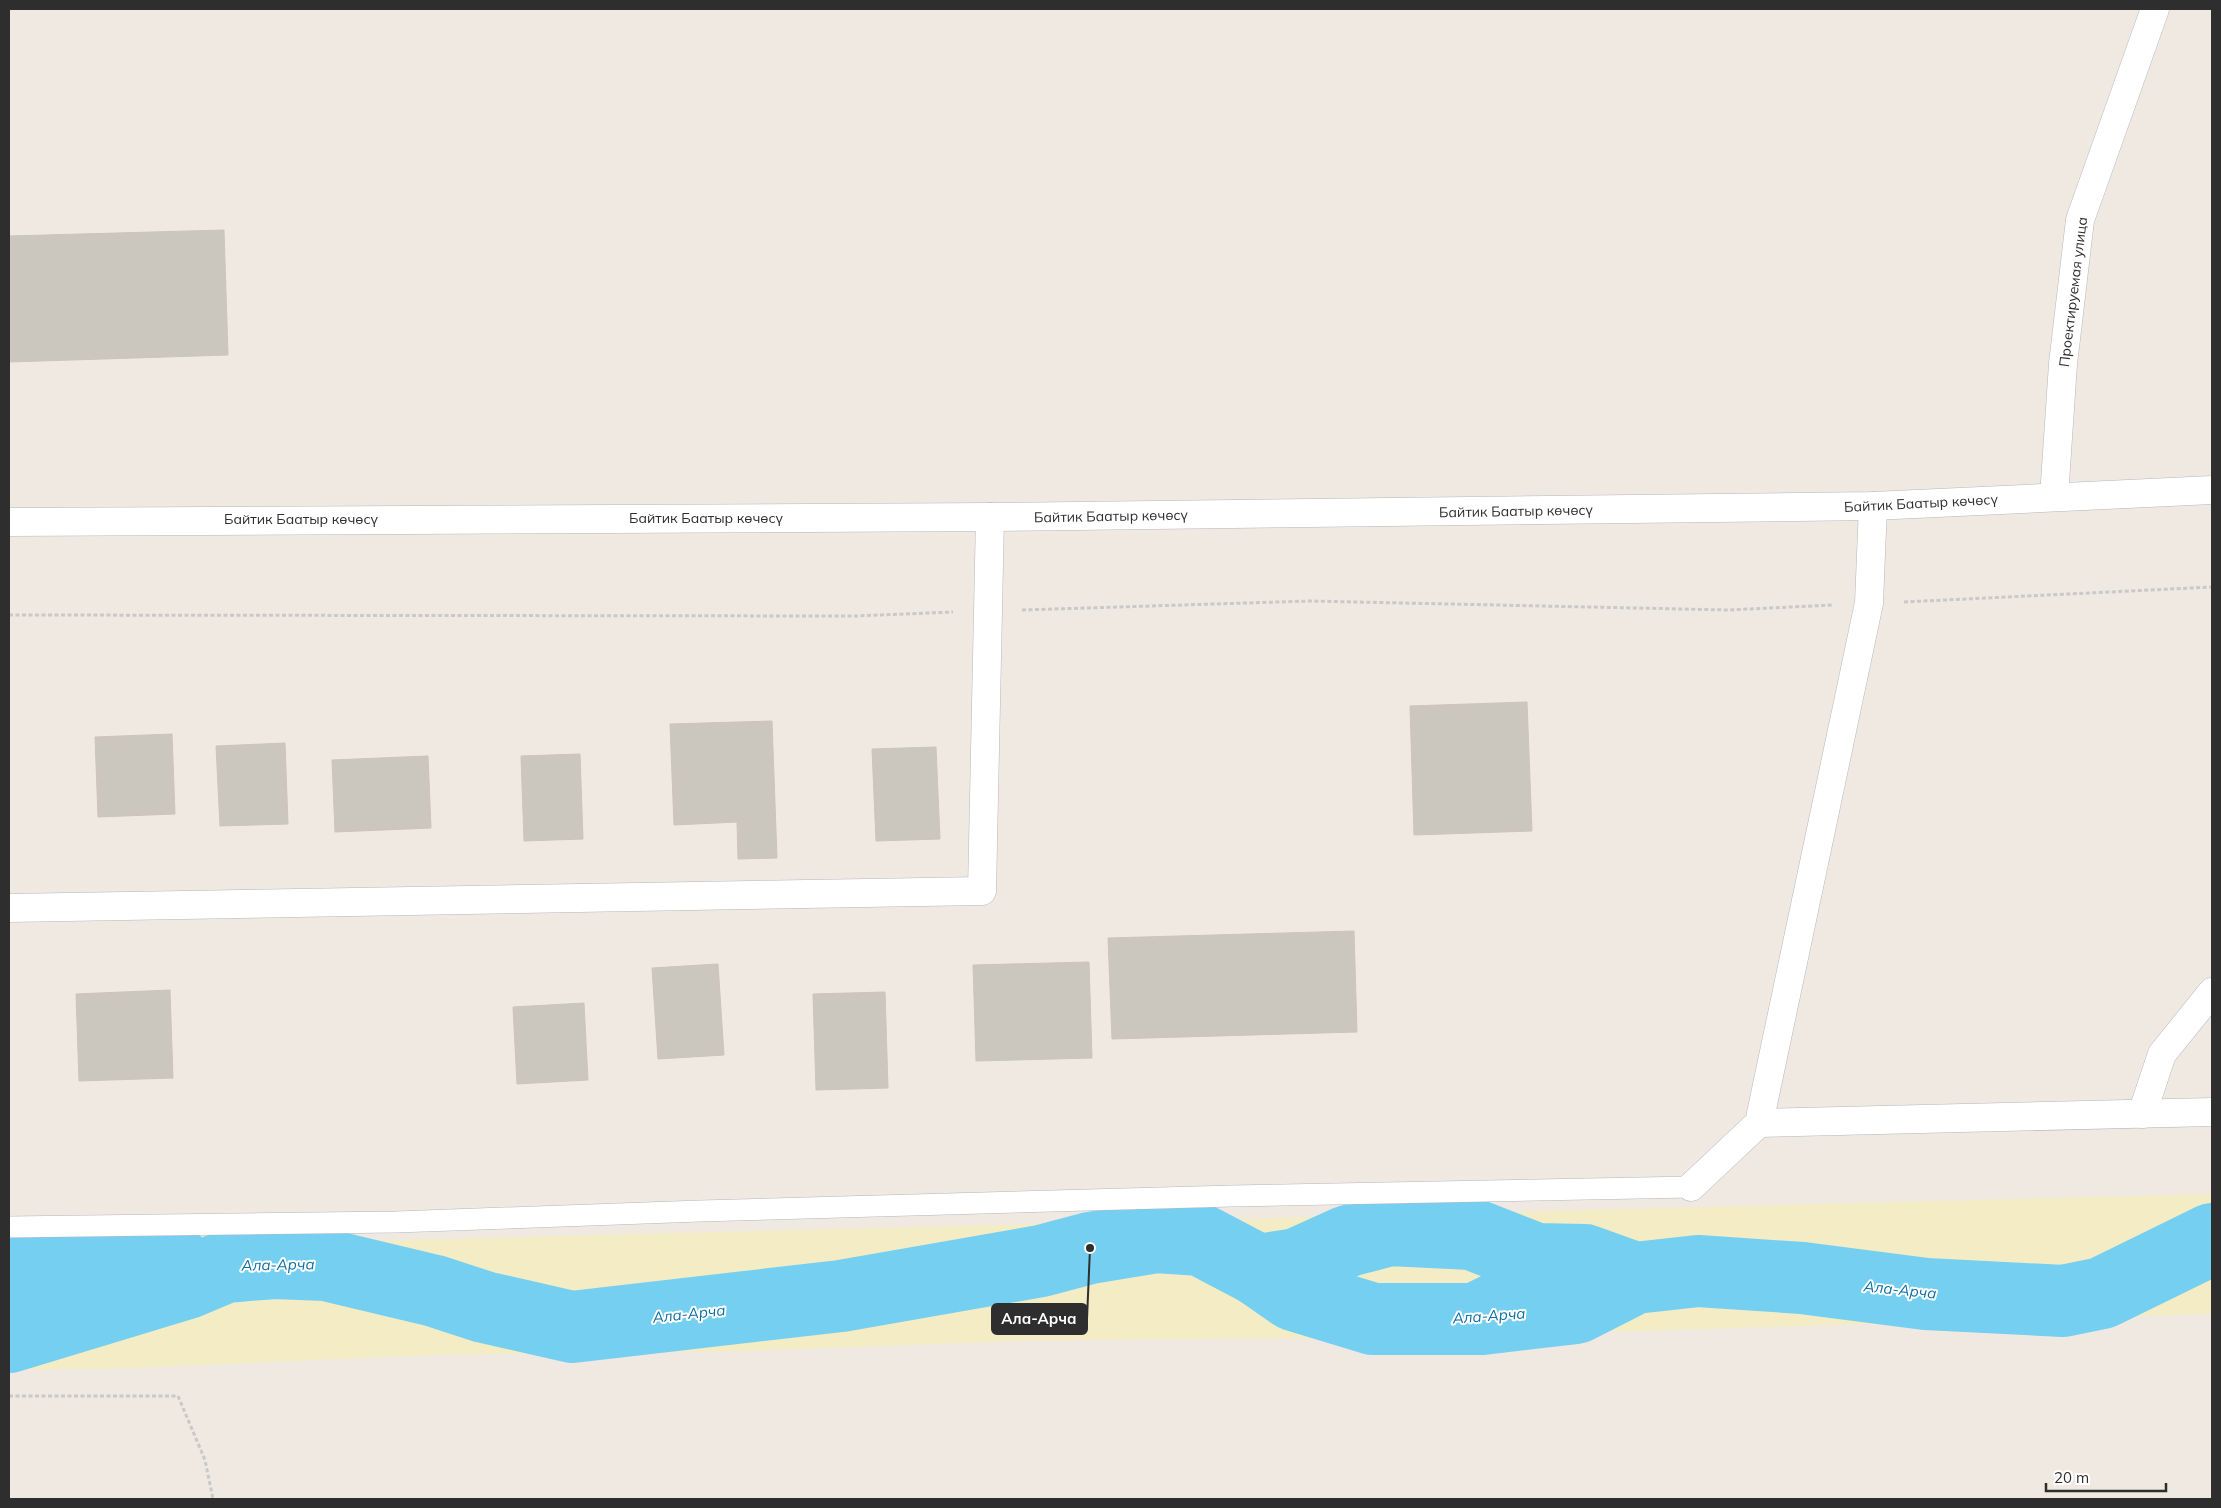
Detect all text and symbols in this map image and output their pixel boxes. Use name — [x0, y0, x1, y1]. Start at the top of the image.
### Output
street label: Проектируемая улица — [2055, 216, 2091, 368]
street label: Байтик Баатыр көчөсү — [1844, 490, 1999, 516]
street label: Байтик Баатыр көчөсү — [1439, 501, 1594, 521]
street label: Байтик Баатыр көчөсү — [1034, 506, 1189, 526]
street label: Байтик Баатыр көчөсү — [629, 509, 784, 527]
street label: Байтик Баатыр көчөсү — [224, 510, 379, 528]
water label: Ала-Арча — [240, 1254, 315, 1275]
water label: Ала-Арча — [1862, 1276, 1937, 1303]
water label: Ала-Арча — [651, 1300, 726, 1327]
water label: Ала-Арча — [1451, 1303, 1526, 1328]
callout: Ала-Арча — [992, 1304, 1087, 1334]
text: Ала-Арча — [1001, 1309, 1077, 1328]
scale bar — [2046, 1460, 2166, 1492]
text: 20 m — [2054, 1468, 2089, 1487]

